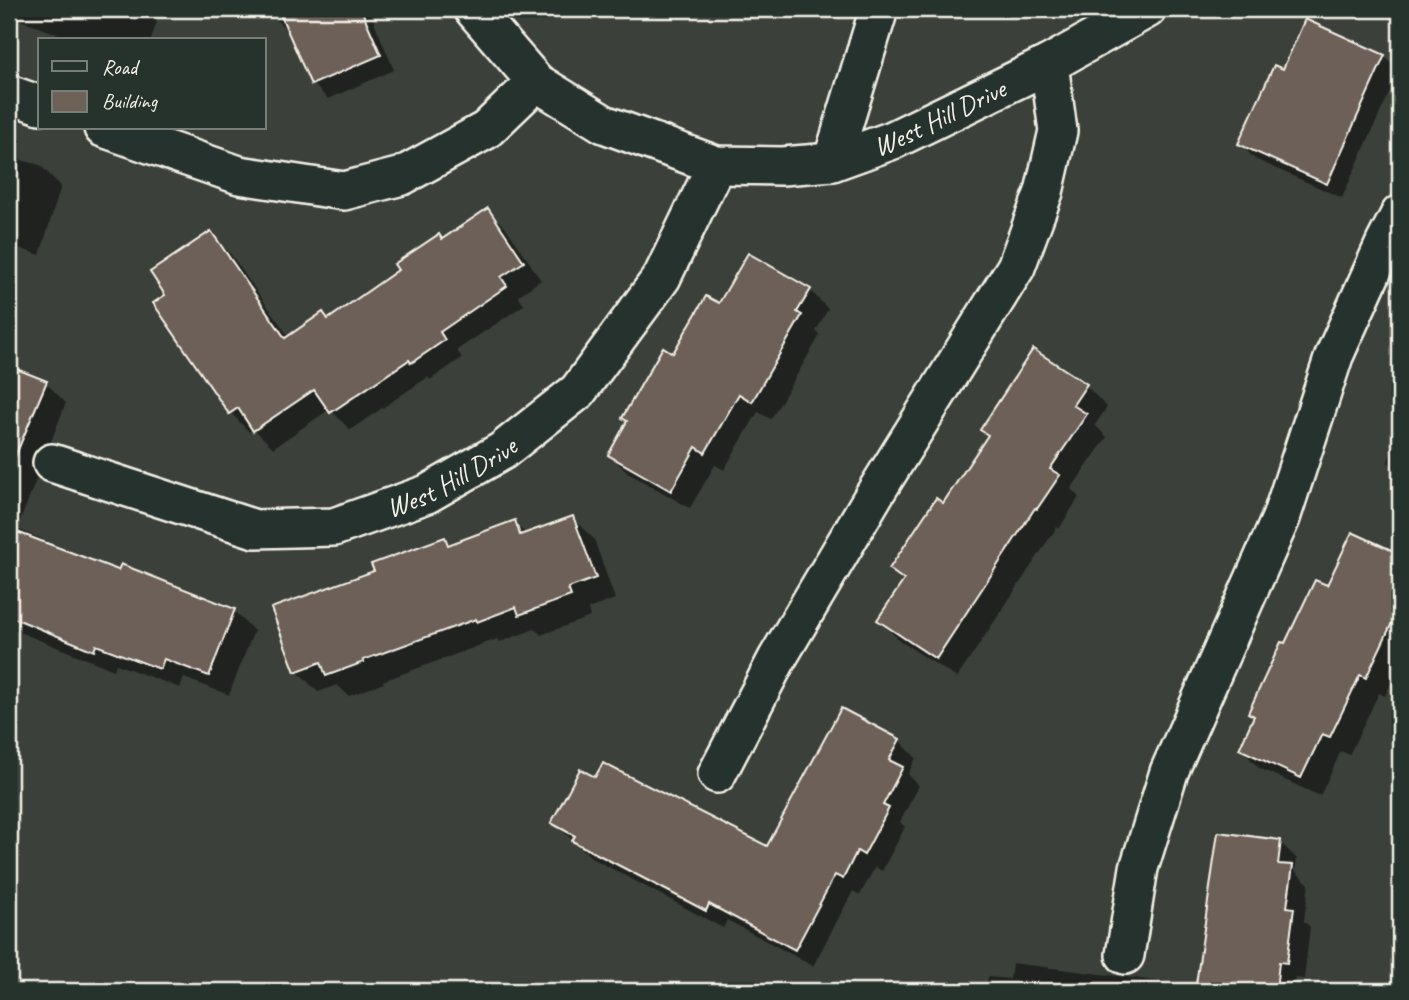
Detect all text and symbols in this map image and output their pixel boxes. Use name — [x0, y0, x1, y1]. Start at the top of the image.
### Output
legend — [38, 38, 266, 130]
text: Road — [102, 54, 141, 80]
street label: West Hill Drive — [869, 70, 1013, 164]
text: Building — [102, 88, 159, 114]
street label: West Hill Drive — [381, 428, 525, 525]

